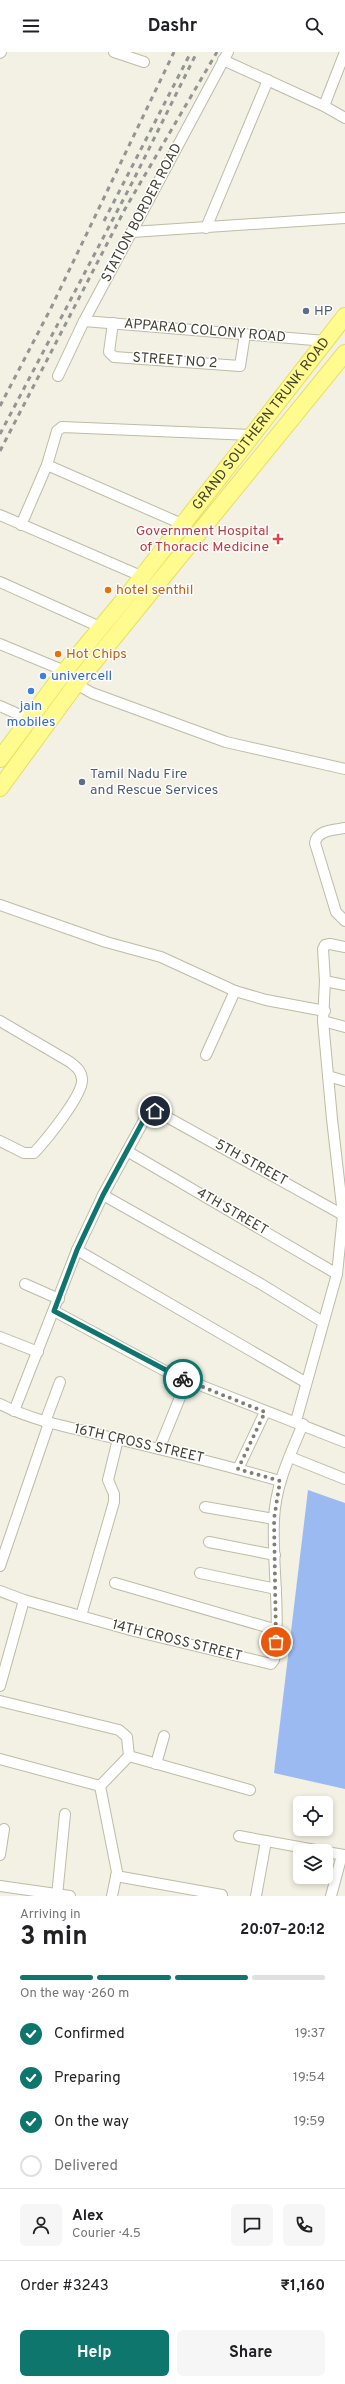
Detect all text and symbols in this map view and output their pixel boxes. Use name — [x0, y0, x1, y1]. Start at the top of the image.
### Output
icon: menu — [20, 15, 42, 37]
text: Dashr — [148, 15, 197, 38]
icon: search — [303, 15, 325, 37]
street label: STATION BORDER ROAD — [98, 141, 186, 285]
place label: HP — [314, 303, 333, 320]
marker: HP — [301, 306, 311, 316]
street label: APPARAO COLONY ROAD — [123, 315, 287, 347]
street label: GRAND SOUTHERN TRUNK ROAD — [189, 334, 334, 513]
street label: STREET NO 2 — [132, 350, 218, 372]
place label: Government Hospital of Thoracic Medicine — [136, 523, 269, 556]
marker: Government Hospital of Thoracic Medicine — [272, 533, 284, 545]
place label: hotel senthil — [116, 582, 193, 599]
marker: hotel senthil — [103, 585, 113, 595]
place label: Hot Chips — [66, 646, 127, 663]
marker: Hot Chips — [53, 649, 63, 659]
place label: univercell — [51, 668, 112, 685]
marker: univercell — [38, 671, 48, 681]
marker: jain mobiles — [26, 686, 36, 696]
place label: jain mobiles — [7, 698, 55, 731]
place label: Tamil Nadu Fire and Rescue Services — [90, 766, 218, 799]
marker: Tamil Nadu Fire and Rescue Services — [77, 777, 87, 787]
pin — [138, 1094, 172, 1128]
icon: home — [144, 1100, 166, 1122]
street label: 5TH STREET — [212, 1136, 290, 1190]
street label: 4TH STREET — [193, 1185, 271, 1239]
courier — [163, 1359, 203, 1399]
icon: bike — [172, 1368, 194, 1390]
street label: 16TH CROSS STREET — [72, 1421, 206, 1467]
street label: 14TH CROSS STREET — [110, 1617, 244, 1665]
pin — [259, 1625, 293, 1659]
icon: bag — [265, 1631, 287, 1653]
map controls — [293, 1796, 333, 1884]
button: locate — [293, 1796, 333, 1836]
button: layers — [293, 1844, 333, 1884]
text: Arriving in — [20, 1907, 81, 1923]
text: 3 min — [20, 1921, 88, 1954]
text: 20:07–20:12 — [240, 1921, 325, 1940]
text: On the way · 260 m — [20, 1986, 129, 2002]
icon: check — [20, 2023, 42, 2045]
text: Confirmed — [54, 2025, 125, 2044]
text: 19:37 — [295, 2026, 325, 2042]
icon: check — [20, 2067, 42, 2089]
text: Preparing — [54, 2069, 121, 2088]
text: 19:54 — [293, 2070, 325, 2086]
icon: check — [20, 2111, 42, 2133]
text: On the way — [54, 2113, 129, 2132]
text: 19:59 — [294, 2114, 325, 2130]
text: Delivered — [54, 2157, 118, 2176]
button: person — [20, 2204, 62, 2246]
button: chat — [231, 2204, 273, 2246]
button: phone — [283, 2204, 325, 2246]
text: Alex — [72, 2207, 104, 2226]
text: Courier · 4.5 — [72, 2226, 141, 2242]
text: Order #3243 — [20, 2277, 109, 2296]
text: ₹1,160 — [280, 2277, 325, 2296]
button: Help — [20, 2330, 169, 2376]
button: Share — [177, 2330, 325, 2376]

